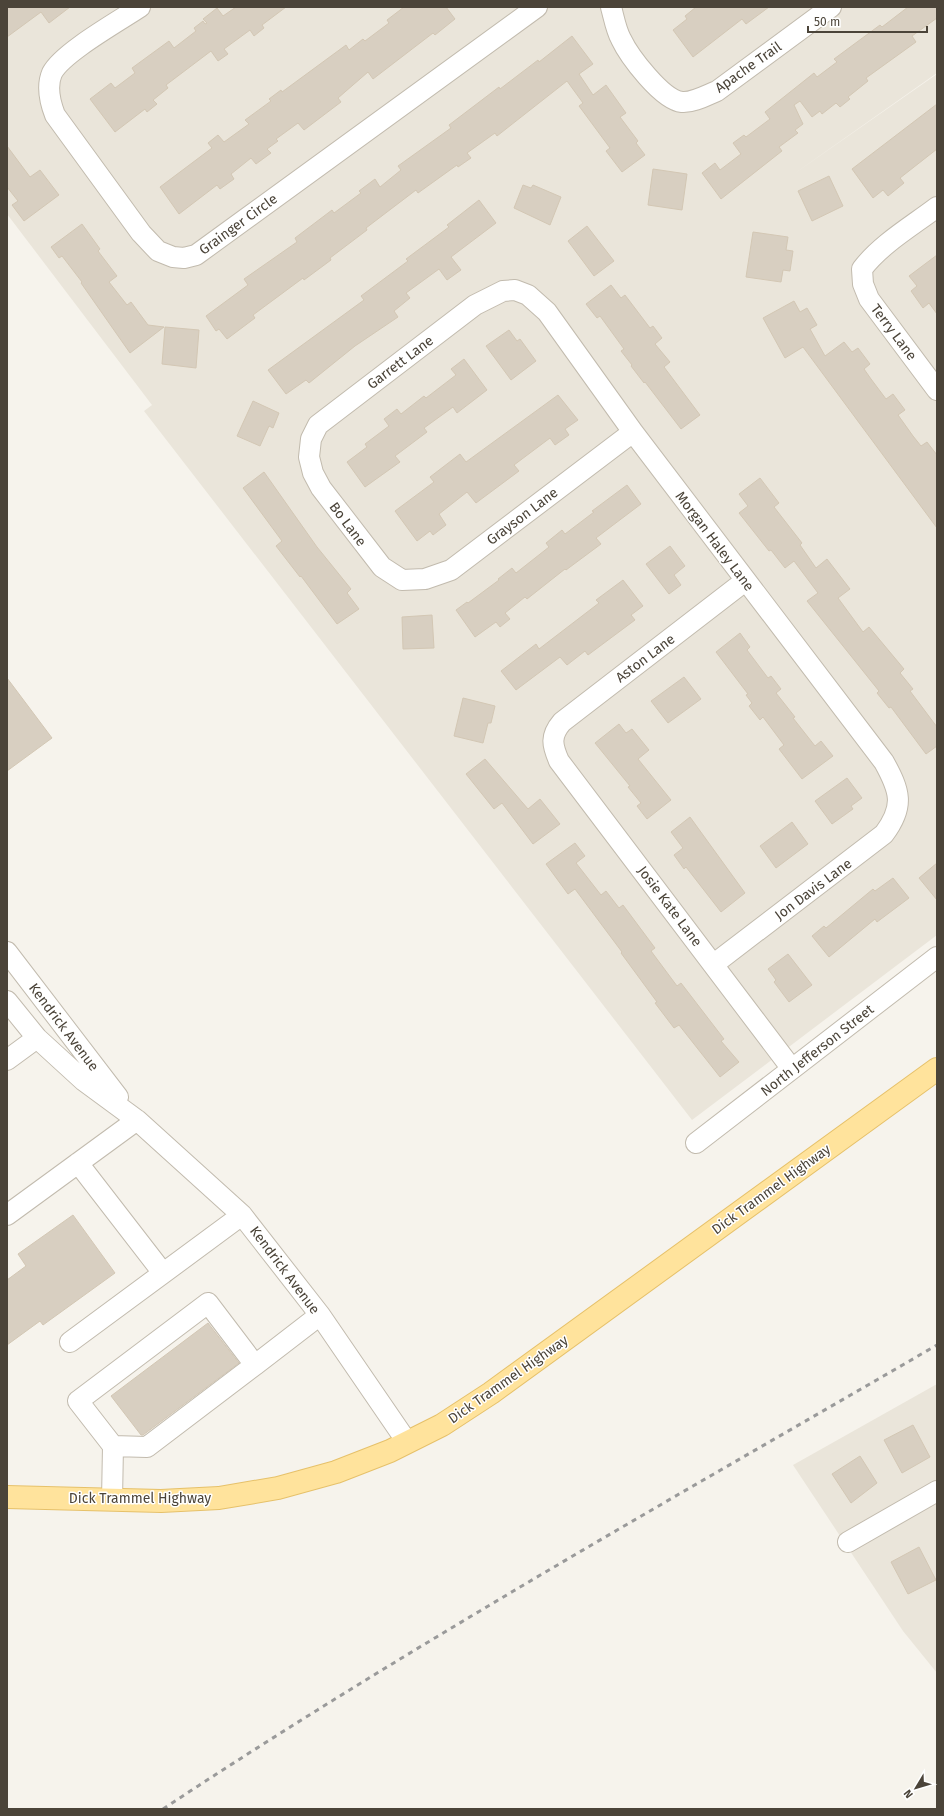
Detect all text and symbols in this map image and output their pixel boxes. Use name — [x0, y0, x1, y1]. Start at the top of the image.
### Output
scale bar — [808, 8, 927, 34]
text: 50 m — [814, 15, 840, 29]
street label: Apache Trail — [712, 38, 785, 97]
street label: Grainger Circle — [196, 190, 281, 258]
street label: Terry Lane — [867, 301, 920, 364]
street label: Garrett Lane — [364, 332, 437, 393]
street label: Grayson Lane — [483, 484, 561, 549]
street label: Morgan Haley Lane — [672, 488, 758, 594]
street label: Bo Lane — [326, 499, 370, 550]
street label: Aston Lane — [612, 631, 678, 686]
street label: Jon Davis Lane — [771, 855, 855, 924]
street label: Josie Kate Lane — [634, 863, 705, 950]
street label: Kendrick Avenue — [25, 980, 102, 1075]
street label: North Jefferson Street — [757, 1000, 878, 1100]
street label: Dick Trammel Highway — [709, 1141, 834, 1238]
street label: Kendrick Avenue — [246, 1223, 323, 1318]
street label: Dick Trammel Highway — [445, 1332, 572, 1427]
street label: Dick Trammel Highway — [69, 1490, 211, 1507]
north arrow — [896, 1768, 936, 1808]
text: N — [901, 1787, 916, 1801]

